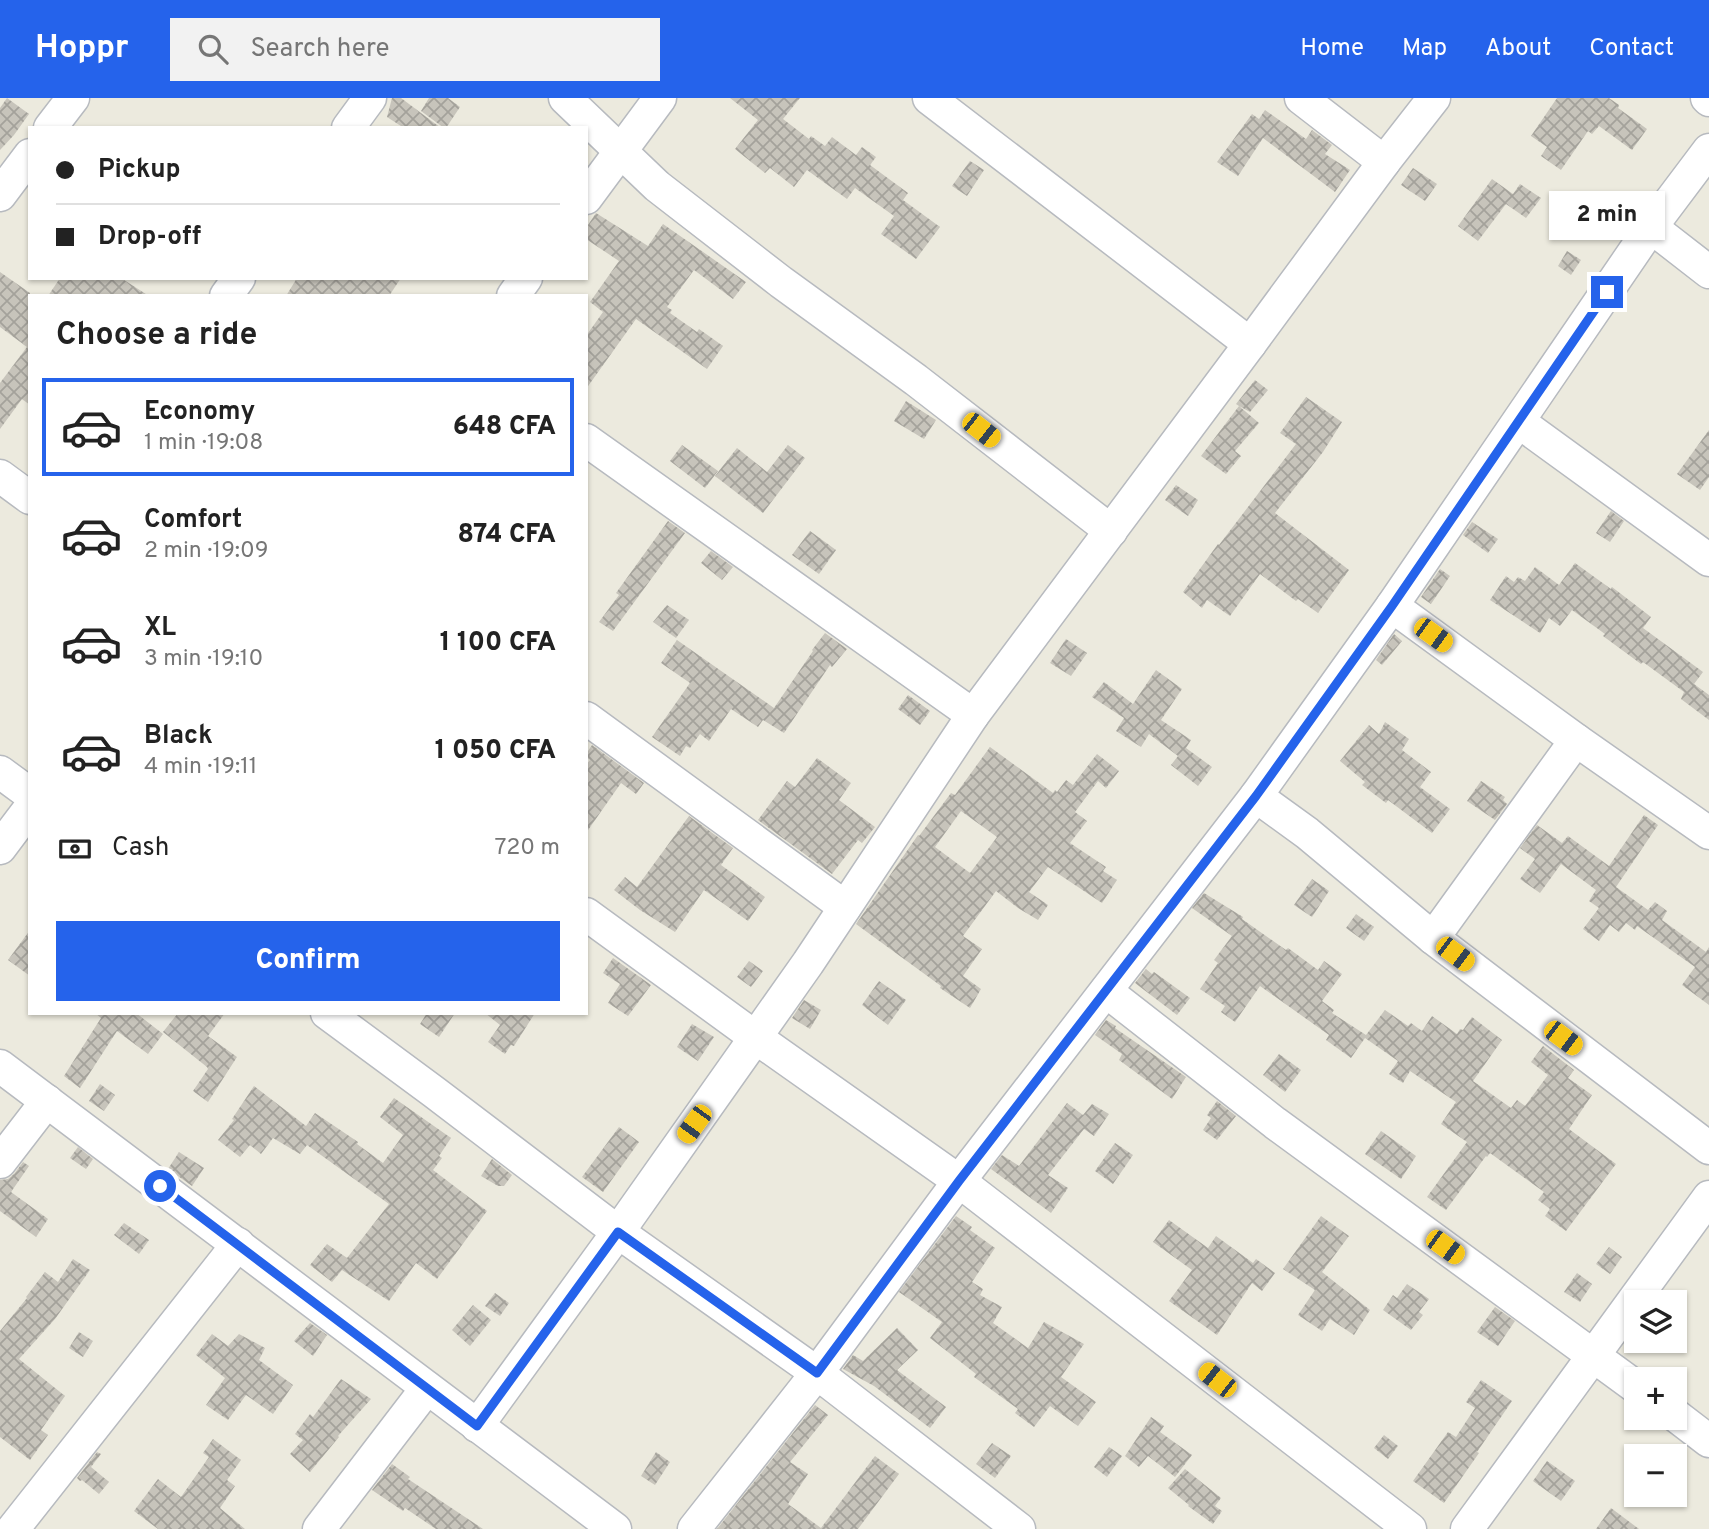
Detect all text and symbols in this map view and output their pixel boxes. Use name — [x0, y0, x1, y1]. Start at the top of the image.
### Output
search box — [170, 18, 660, 81]
text: Hoppr — [35, 28, 128, 70]
icon: search — [194, 30, 232, 68]
text: Search here — [250, 33, 389, 66]
text: Home — [1300, 34, 1364, 64]
text: Map — [1402, 34, 1447, 64]
text: About — [1485, 34, 1551, 64]
text: Contact — [1589, 34, 1674, 64]
text: Pickup — [98, 154, 181, 187]
callout: 2 min — [1549, 190, 1665, 240]
text: 2 min — [1577, 201, 1637, 230]
text: Drop-off — [98, 221, 201, 254]
route end — [1591, 276, 1623, 308]
text: Choose a ride — [56, 316, 257, 356]
icon: car — [60, 396, 123, 459]
text: Economy — [144, 396, 255, 429]
car — [958, 409, 1005, 451]
text: 648 CFA — [453, 411, 556, 444]
text: 1 min · 19:08 — [144, 429, 263, 458]
icon: car — [60, 504, 123, 567]
text: Comfort — [144, 504, 242, 537]
text: 874 CFA — [458, 519, 556, 552]
text: 2 min · 19:09 — [144, 537, 269, 566]
icon: car — [60, 612, 123, 675]
text: XL — [144, 612, 176, 645]
car — [1410, 614, 1457, 656]
text: 1 100 CFA — [440, 627, 556, 660]
text: 3 min · 19:10 — [144, 645, 263, 674]
icon: car — [60, 720, 123, 783]
text: Black — [144, 720, 213, 753]
text: 1 050 CFA — [435, 735, 556, 768]
text: 4 min · 19:11 — [144, 753, 257, 782]
icon: cash — [56, 830, 94, 868]
text: Cash — [112, 832, 169, 865]
text: 720 m — [495, 834, 560, 863]
button: Confirm — [56, 921, 560, 1001]
car — [1432, 933, 1479, 975]
car — [1540, 1017, 1587, 1059]
car — [674, 1101, 715, 1147]
route start — [144, 1170, 176, 1202]
car — [1422, 1226, 1469, 1268]
map controls — [1624, 1290, 1687, 1507]
button: layers — [1624, 1290, 1687, 1353]
car — [1194, 1359, 1241, 1401]
button: + — [1624, 1367, 1687, 1430]
button: − — [1624, 1444, 1687, 1507]

